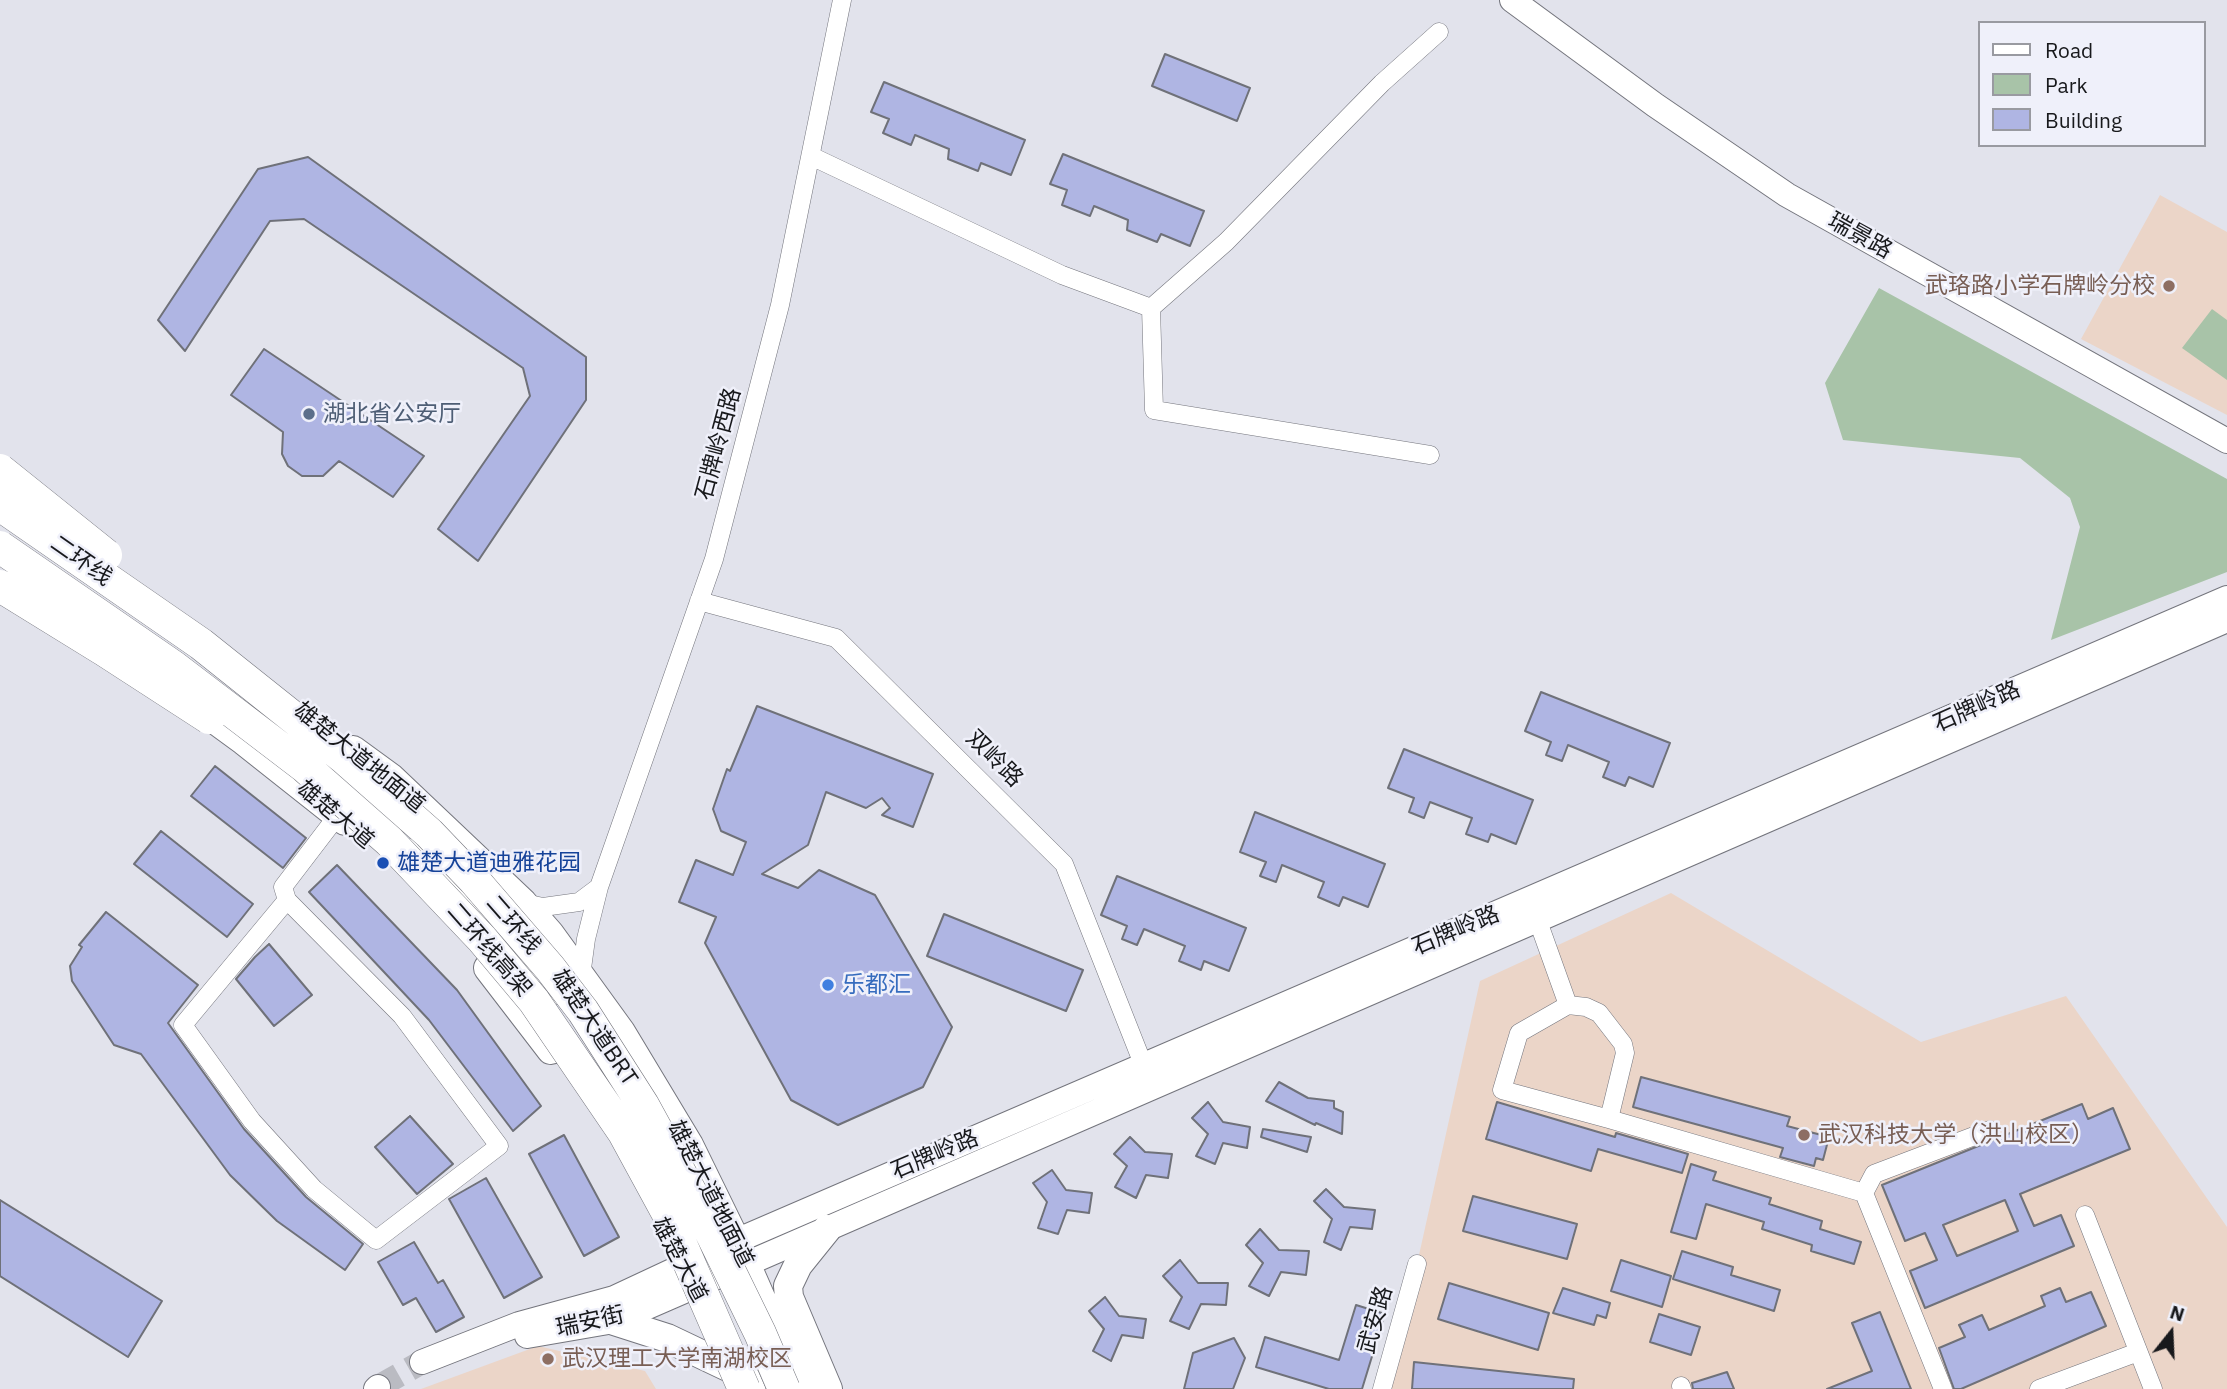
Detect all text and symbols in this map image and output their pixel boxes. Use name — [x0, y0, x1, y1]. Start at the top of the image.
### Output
legend — [1979, 21, 2206, 147]
text: Road — [2045, 36, 2093, 64]
text: Park — [2045, 71, 2088, 99]
text: Building — [2045, 106, 2122, 134]
street label: 瑞景路 — [1823, 207, 1897, 265]
place label: 武珞路小学石牌岭分校 — [1925, 272, 2155, 300]
marker: 武珞路小学石牌岭分校 — [2161, 278, 2177, 294]
street label: 石牌岭西路 — [691, 385, 747, 503]
place label: 湖北省公安厅 — [323, 400, 461, 428]
marker: 湖北省公安厅 — [301, 406, 317, 422]
street label: 二环线 — [45, 530, 117, 592]
street label: 石牌岭路 — [1929, 676, 2025, 738]
street label: 雄楚大道地面道 — [288, 697, 430, 819]
street label: 双岭路 — [960, 725, 1028, 793]
street label: 雄楚大道 — [291, 775, 379, 855]
place label: 雄楚大道迪雅花园 — [397, 849, 581, 877]
marker: 雄楚大道迪雅花园 — [375, 855, 391, 871]
street label: 二环线 — [480, 890, 546, 960]
street label: 二环线高架 — [441, 898, 537, 1002]
street label: 石牌岭路 — [1408, 900, 1504, 962]
street label: 雄楚大道BRT — [545, 965, 643, 1091]
place label: 乐都汇 — [842, 971, 911, 999]
marker: 乐都汇 — [820, 977, 836, 993]
street label: 雄楚大道地面道 — [661, 1116, 759, 1272]
place label: 武汉科技大学（洪山校区） — [1818, 1121, 2094, 1149]
street label: 石牌岭路 — [887, 1124, 983, 1186]
marker: 武汉科技大学（洪山校区） — [1796, 1127, 1812, 1143]
street label: 雄楚大道 — [645, 1213, 713, 1307]
street label: 武安路 — [1353, 1283, 1399, 1357]
north arrow — [2136, 1298, 2206, 1368]
text: N — [2167, 1299, 2188, 1327]
street label: 瑞安街 — [553, 1301, 627, 1343]
place label: 武汉理工大学南湖校区 — [562, 1345, 792, 1373]
marker: 武汉理工大学南湖校区 — [540, 1351, 556, 1367]

